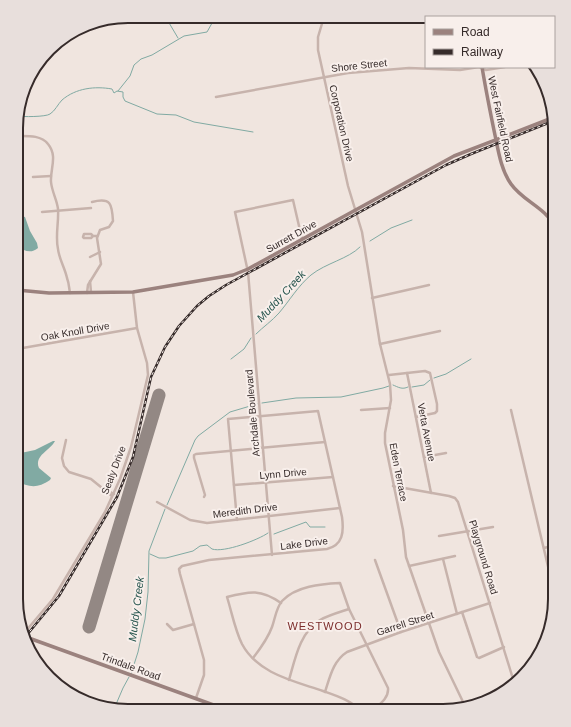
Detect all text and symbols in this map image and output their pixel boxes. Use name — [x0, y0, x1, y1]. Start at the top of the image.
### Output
legend — [425, 16, 555, 68]
text: Road — [461, 25, 490, 39]
text: Railway — [461, 45, 503, 59]
street label: Shore Street — [331, 57, 388, 74]
street label: West Fairfield Road — [486, 75, 515, 163]
street label: Corporation Drive — [327, 84, 356, 163]
street label: Surrett Drive — [264, 218, 319, 255]
water label: Muddy Creek — [254, 268, 308, 324]
street label: Oak Knoll Drive — [40, 320, 111, 343]
street label: Archdale Boulevard — [243, 369, 262, 457]
street label: Verta Avenue — [415, 402, 438, 463]
street label: Eden Terrace — [387, 442, 410, 503]
street label: Sealy Drive — [99, 444, 128, 496]
street label: Lynn Drive — [259, 466, 308, 481]
street label: Meredith Drive — [212, 501, 278, 520]
street label: Playground Road — [467, 519, 500, 596]
street label: Lake Drive — [280, 535, 329, 552]
water label: Muddy Creek — [126, 575, 146, 642]
street label: Garrell Street — [375, 609, 435, 638]
district label: WESTWOOD — [287, 620, 363, 632]
street label: Trindale Road — [100, 651, 162, 682]

